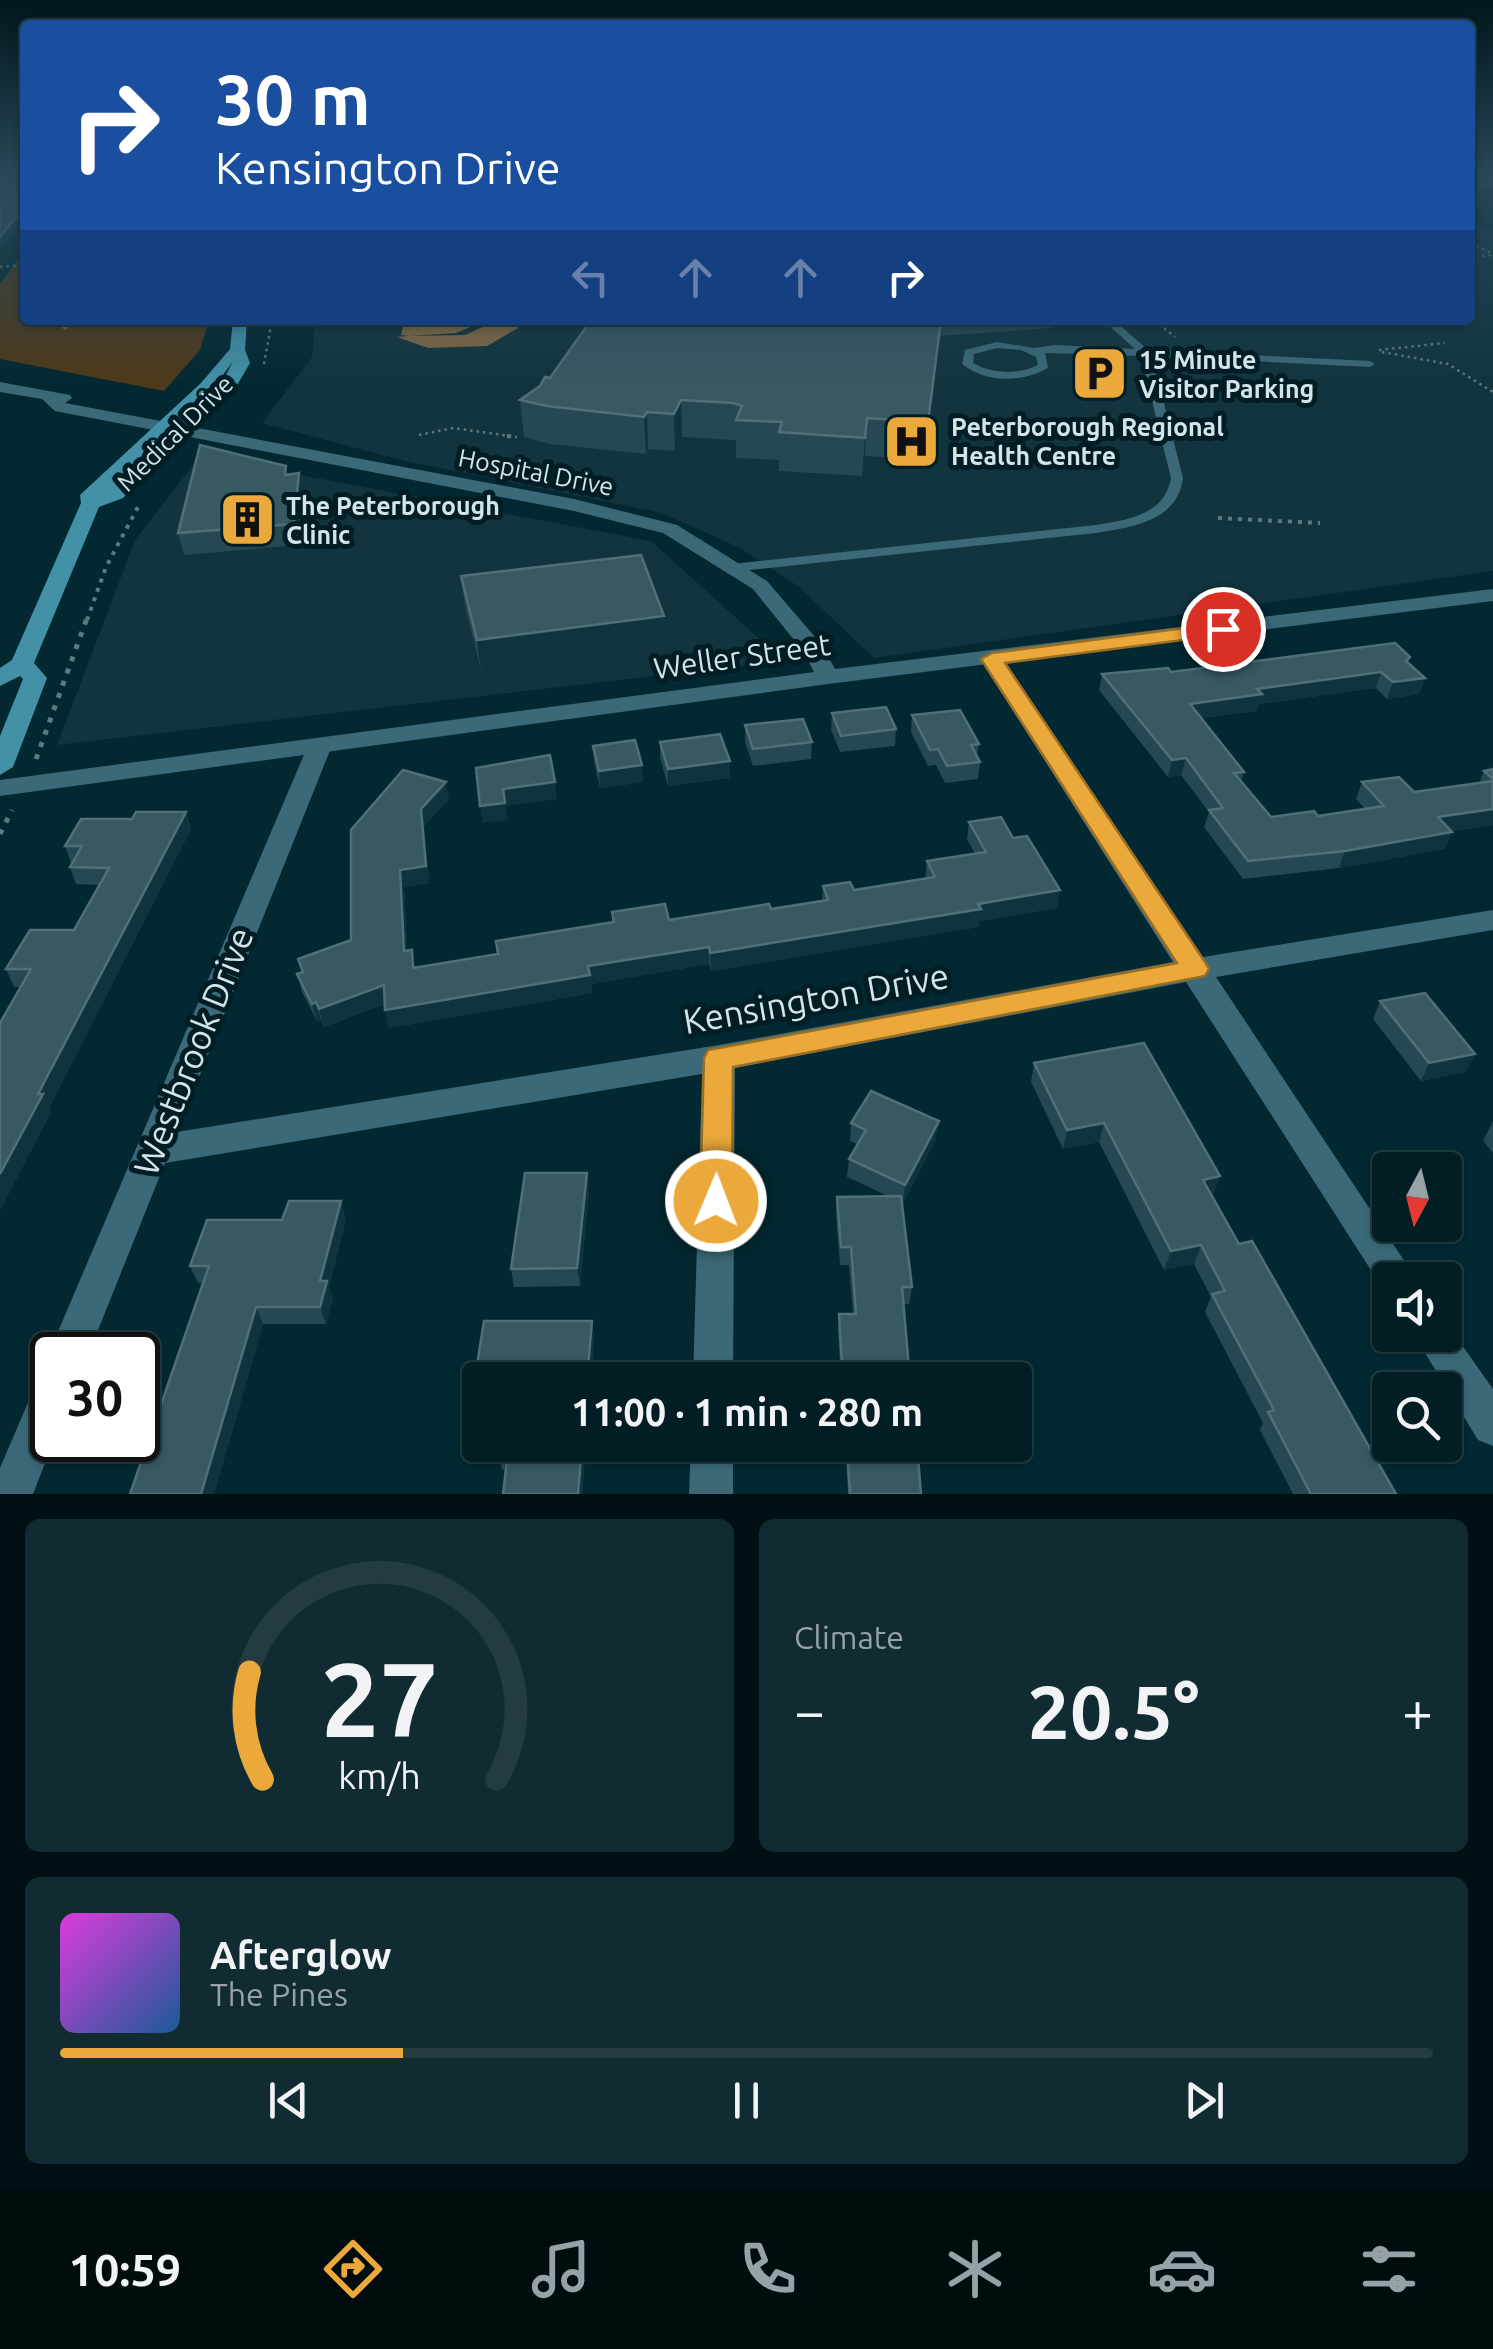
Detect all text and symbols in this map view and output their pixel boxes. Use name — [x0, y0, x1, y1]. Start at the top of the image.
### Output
icon: right — [50, 60, 180, 190]
text: 30 m — [215, 60, 371, 138]
text: Kensington Drive — [215, 142, 561, 193]
icon: left — [563, 250, 618, 305]
icon: ahead — [668, 250, 723, 305]
icon: ahead — [773, 250, 828, 305]
icon: right — [878, 250, 933, 305]
parking icon: 15 Minute Visitor Parking — [1070, 344, 1130, 404]
place label: 15 Minute Visitor Parking — [1139, 346, 1314, 403]
street label: Medical Drive — [111, 369, 239, 497]
hospital icon: Peterborough Regional Health Centre — [882, 411, 942, 471]
place label: Peterborough Regional Health Centre — [951, 413, 1224, 470]
street label: Hospital Drive — [456, 443, 616, 501]
building icon: The Peterborough Clinic — [217, 490, 277, 550]
place label: The Peterborough Clinic — [286, 492, 500, 549]
pin — [1181, 587, 1266, 672]
icon: arrive — [1196, 602, 1251, 657]
street label: Weller Street — [651, 627, 833, 685]
street label: Westbrook Drive — [125, 921, 261, 1181]
street label: Kensington Drive — [680, 955, 952, 1041]
position arrow — [664, 1149, 768, 1253]
north arrow — [1372, 1152, 1462, 1242]
map controls — [1372, 1152, 1462, 1462]
button: sound — [1372, 1262, 1462, 1352]
speed limit sign: 30 — [30, 1332, 160, 1462]
button: search — [1372, 1372, 1462, 1462]
text: 11:00 · 1 min · 280 m — [571, 1391, 923, 1433]
text: Climate — [794, 1619, 904, 1655]
text: 27 — [321, 1640, 438, 1757]
text: 20.5° — [1028, 1669, 1199, 1753]
text: − — [794, 1680, 825, 1741]
text: + — [1402, 1680, 1433, 1741]
text: km/h — [338, 1756, 421, 1796]
text: Afterglow — [210, 1934, 392, 1976]
text: The Pines — [210, 1976, 348, 2012]
icon: previous — [261, 2073, 316, 2128]
icon: pause — [719, 2073, 774, 2128]
icon: next — [1177, 2073, 1232, 2128]
icon: directions — [318, 2234, 388, 2304]
icon: music — [526, 2234, 596, 2304]
icon: phone — [733, 2234, 803, 2304]
icon: climate — [940, 2234, 1010, 2304]
icon: car — [1147, 2234, 1217, 2304]
icon: filters — [1354, 2234, 1424, 2304]
text: 10:59 — [69, 2244, 181, 2295]

